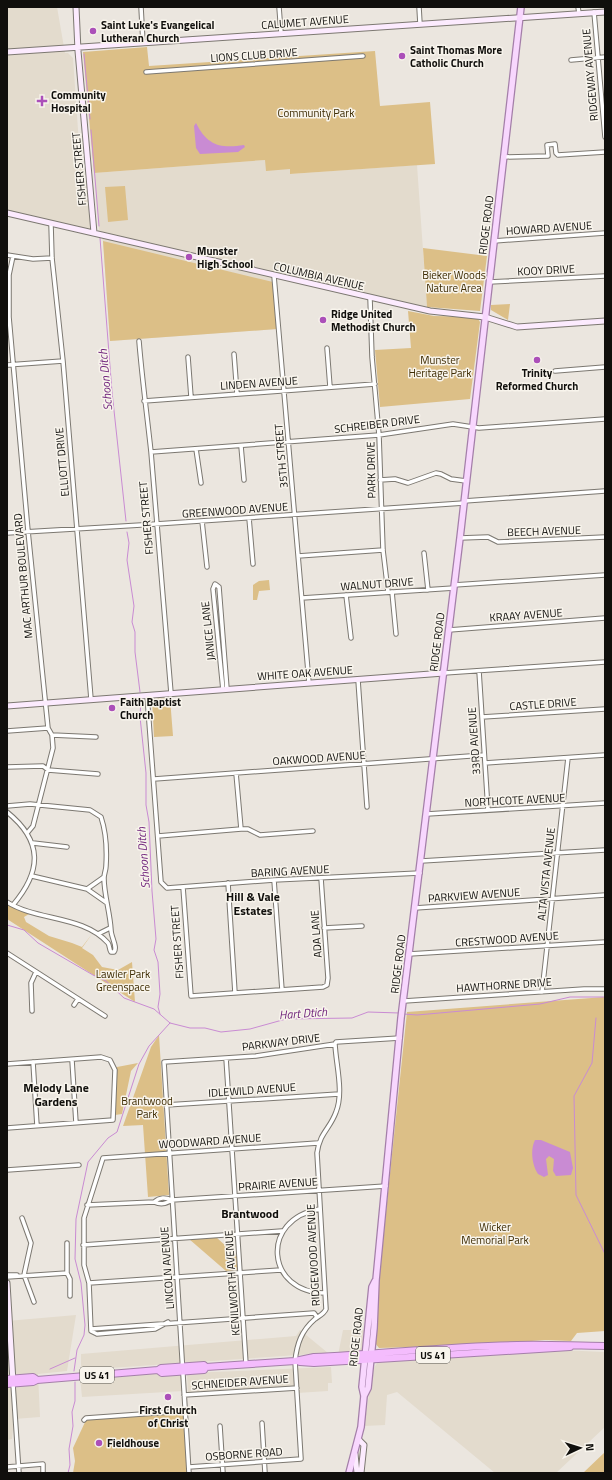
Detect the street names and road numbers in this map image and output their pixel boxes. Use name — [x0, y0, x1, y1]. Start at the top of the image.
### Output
street label: CALUMET AVENUE — [261, 11, 349, 33]
street label: RIDGEWAY AVENUE — [578, 28, 602, 122]
street label: LIONS CLUB DRIVE — [210, 44, 298, 66]
street label: FISHER STREET — [68, 131, 90, 206]
street label: RIDGE ROAD — [474, 195, 498, 255]
street label: HOWARD AVENUE — [505, 217, 593, 239]
street label: COLUMBIA AVENUE — [272, 258, 366, 294]
street label: KOOY DRIVE — [517, 261, 575, 279]
street label: LINDEN AVENUE — [220, 372, 298, 394]
street label: SCHREIBER DRIVE — [333, 411, 421, 437]
street label: 35TH STREET — [270, 423, 292, 489]
street label: ELLIOTT DRIVE — [51, 427, 73, 497]
street label: PARK DRIVE — [363, 441, 379, 499]
street label: FISHER STREET — [135, 480, 157, 555]
street label: GREENWOOD AVENUE — [181, 498, 289, 522]
street label: MAC ARTHUR BOULEVARD — [10, 513, 36, 639]
street label: BEECH AVENUE — [507, 522, 581, 540]
street label: WALNUT DRIVE — [340, 573, 414, 595]
street label: JANICE LANE — [197, 600, 219, 662]
street label: KRAAY AVENUE — [489, 604, 563, 626]
street label: RIDGE ROAD — [425, 612, 449, 672]
street label: WHITE OAK AVENUE — [257, 662, 353, 684]
street label: CASTLE DRIVE — [509, 694, 577, 714]
street label: 33RD AVENUE — [464, 707, 484, 775]
street label: OAKWOOD AVENUE — [272, 747, 366, 769]
street label: NORTHCOTE AVENUE — [464, 789, 566, 811]
street label: ALTA VISTA AVENUE — [533, 827, 559, 921]
street label: BARING AVENUE — [250, 861, 330, 881]
street label: PARKVIEW AVENUE — [427, 884, 521, 906]
street label: FISHER STREET — [166, 905, 188, 979]
street label: ADA LANE — [306, 910, 326, 958]
street label: CRESTWOOD AVENUE — [455, 927, 559, 951]
street label: RIDGE ROAD — [386, 934, 410, 994]
street label: HAWTHORNE DRIVE — [456, 974, 552, 996]
street label: PARKWAY DRIVE — [241, 1029, 321, 1055]
street label: IDLEWILD AVENUE — [208, 1079, 296, 1101]
street label: WOODWARD AVENUE — [158, 1129, 262, 1153]
street label: PRAIRIE AVENUE — [238, 1173, 318, 1195]
street label: RIDGEWOOD AVENUE — [302, 1203, 324, 1307]
street label: LINCOLN AVENUE — [156, 1226, 178, 1310]
street label: KENILWORTH AVENUE — [220, 1230, 244, 1336]
street label: RIDGE ROAD — [345, 1307, 367, 1367]
road number: US 41 — [416, 1347, 450, 1363]
road number: US 41 — [80, 1367, 114, 1383]
street label: SCHNEIDER AVENUE — [191, 1371, 289, 1393]
street label: OSBORNE ROAD — [205, 1443, 283, 1465]

